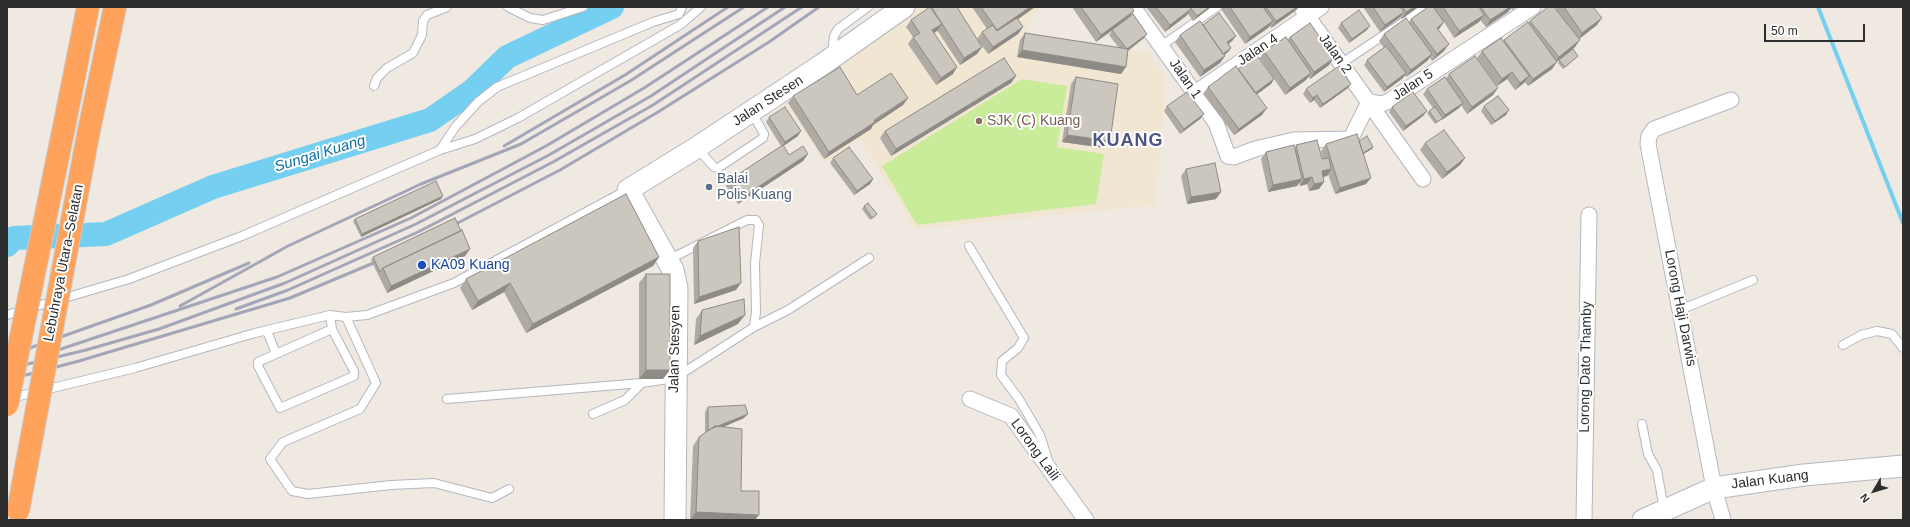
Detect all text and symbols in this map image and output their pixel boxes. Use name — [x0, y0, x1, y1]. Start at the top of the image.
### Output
scale bar — [1766, 16, 1867, 42]
text: 50 m — [1771, 24, 1798, 38]
street label: Jalan 4 — [1235, 30, 1281, 70]
street label: Jalan 2 — [1315, 31, 1355, 77]
street label: Jalan 1 — [1165, 56, 1205, 102]
street label: Jalan 5 — [1389, 66, 1437, 104]
street label: Jalan Stesen — [729, 72, 807, 130]
place label: SJK (C) Kuang — [987, 113, 1080, 129]
marker: SJK (C) Kuang — [974, 116, 984, 126]
district label: KUANG — [1093, 130, 1163, 152]
water label: Sungai Kuang — [272, 132, 368, 176]
place label: Balai Polis Kuang — [717, 171, 792, 204]
marker: Balai Polis Kuang — [704, 182, 714, 192]
street label: Lebuhraya Utara–Selatan — [41, 183, 87, 343]
street label: Lorong Haji Darwis — [1660, 248, 1700, 368]
place label: KA09 Kuang — [431, 257, 510, 273]
marker: KA09 Kuang — [416, 259, 428, 271]
street label: Lorong Dato Thamby — [1576, 301, 1596, 433]
street label: Jalan Stesyen — [666, 305, 684, 393]
street label: Lorong Laili — [1007, 416, 1063, 484]
street label: Jalan Kuang — [1730, 467, 1810, 493]
north arrow — [1854, 471, 1894, 511]
text: N — [1857, 492, 1872, 505]

